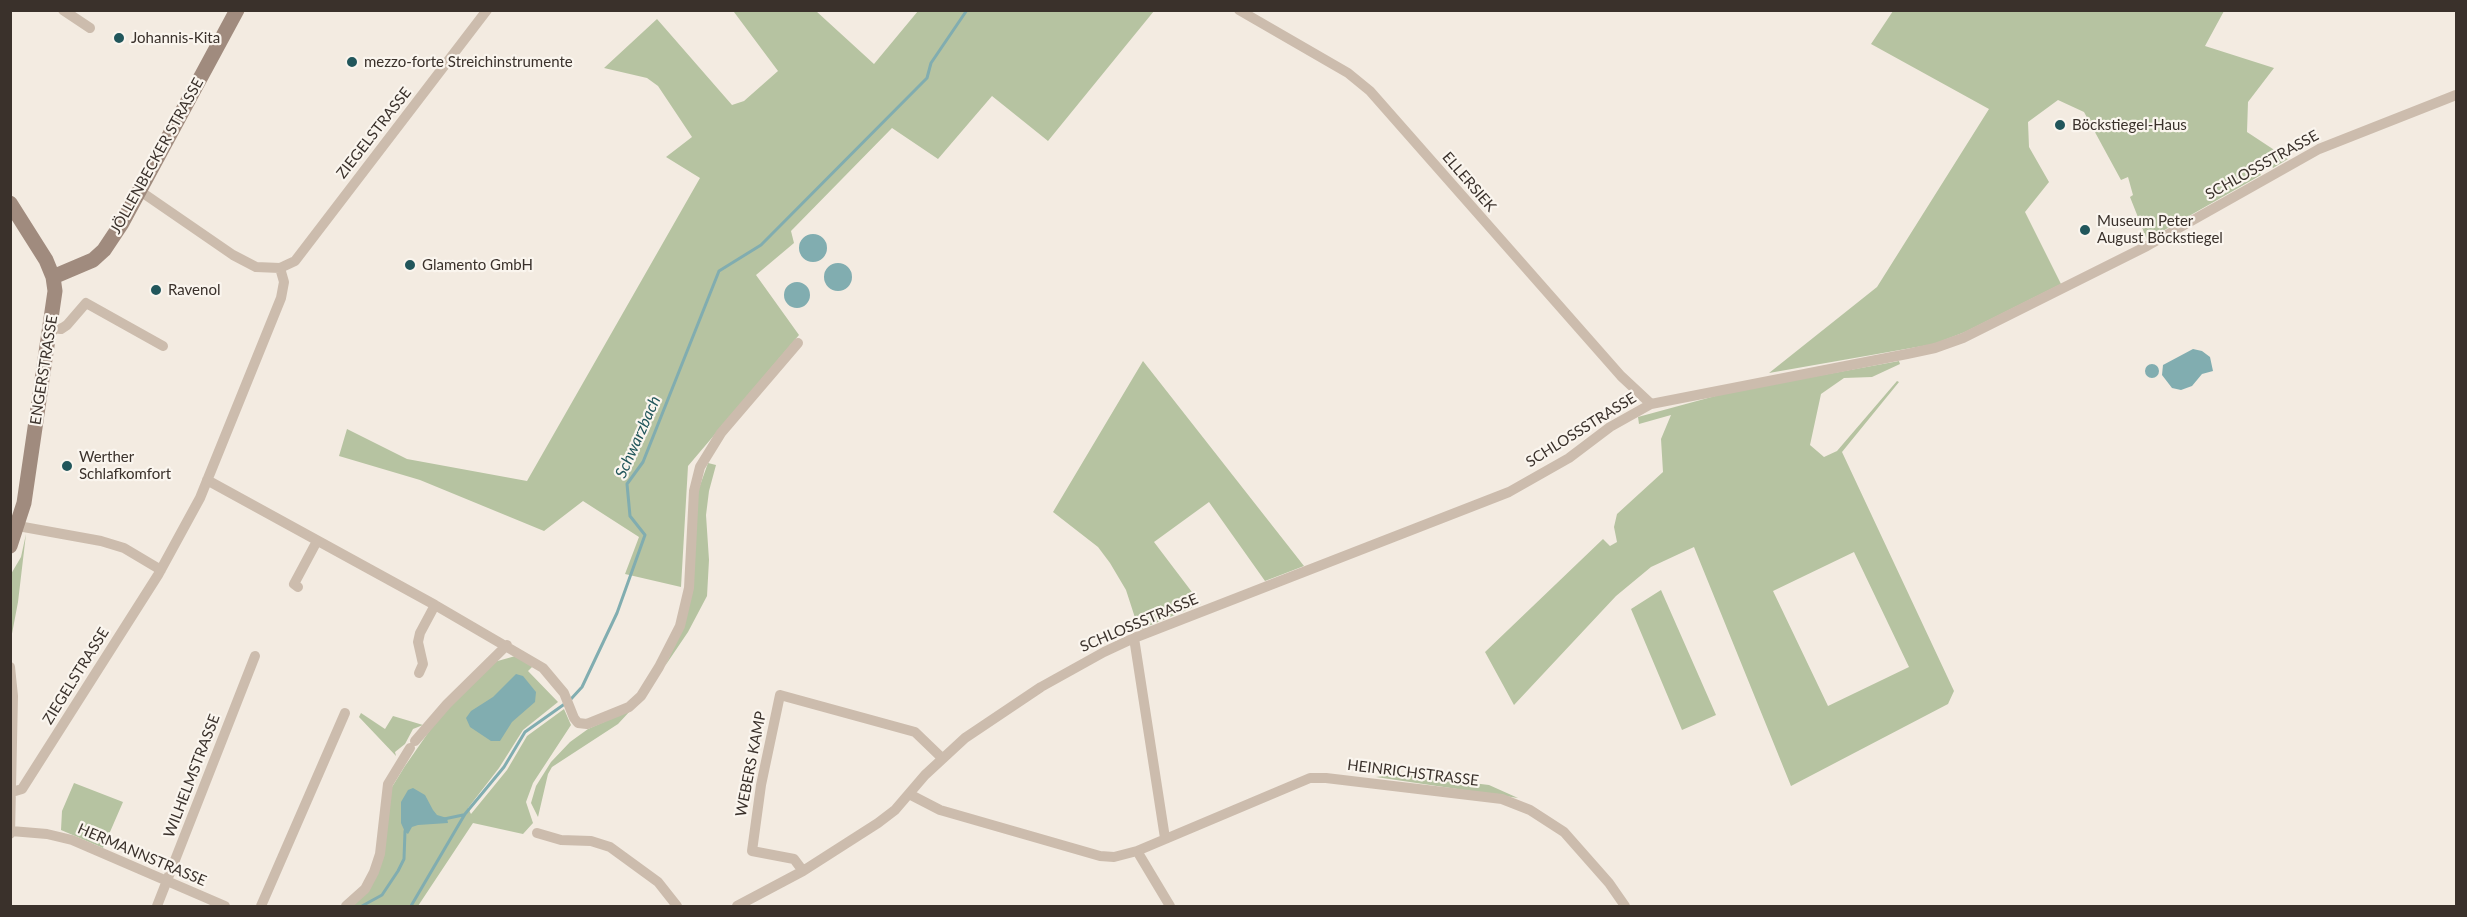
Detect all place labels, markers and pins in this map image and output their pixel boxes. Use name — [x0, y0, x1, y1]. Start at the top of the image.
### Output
place label: Johannis-Kita — [131, 29, 220, 47]
marker: Johannis-Kita — [112, 31, 126, 45]
place label: mezzo-forte Streichinstrumente — [364, 53, 573, 71]
marker: mezzo-forte Streichinstrumente — [345, 55, 359, 69]
place label: Böckstiegel-Haus — [2072, 116, 2187, 134]
marker: Böckstiegel-Haus — [2053, 118, 2067, 132]
place label: Museum Peter August Böckstiegel — [2097, 212, 2223, 247]
marker: Museum Peter August Böckstiegel — [2078, 223, 2092, 237]
place label: Glamento GmbH — [422, 256, 533, 274]
marker: Glamento GmbH — [403, 258, 417, 272]
place label: Ravenol — [168, 281, 220, 299]
marker: Ravenol — [149, 283, 163, 297]
place label: Werther Schlafkomfort — [79, 448, 171, 483]
marker: Werther Schlafkomfort — [60, 459, 74, 473]

